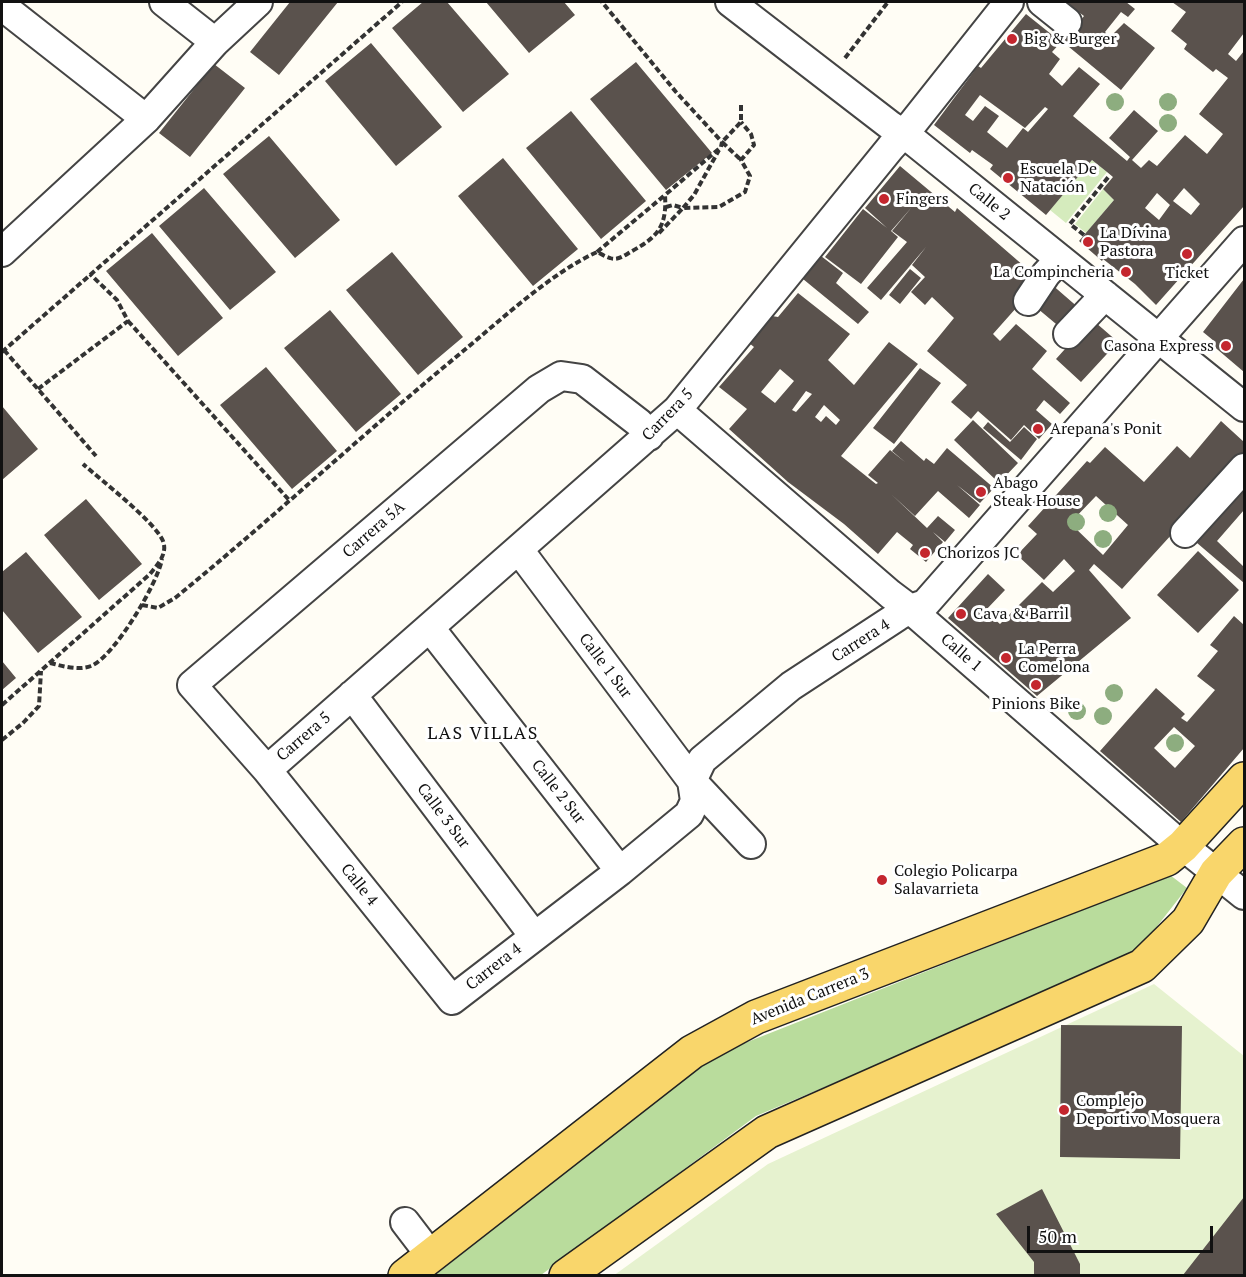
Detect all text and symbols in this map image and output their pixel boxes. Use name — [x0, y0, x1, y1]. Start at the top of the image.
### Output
place label: Big & Burger — [1024, 29, 1117, 49]
marker: Big & Burger — [1005, 32, 1019, 46]
place label: Escuela De Natación — [1020, 159, 1097, 197]
marker: Escuela De Natación — [1001, 171, 1015, 185]
street label: Calle 2 — [964, 179, 1014, 225]
place label: Fingers — [896, 189, 949, 209]
marker: Fingers — [877, 192, 891, 206]
place label: La Dívina Pastora — [1100, 223, 1167, 261]
marker: La Dívina Pastora — [1081, 235, 1095, 249]
marker: Ticket — [1180, 247, 1194, 261]
place label: La Compincheria — [993, 262, 1114, 282]
place label: Ticket — [1165, 263, 1209, 283]
marker: La Compincheria — [1119, 265, 1133, 279]
place label: Casona Express — [1104, 336, 1214, 356]
marker: Casona Express — [1219, 339, 1233, 353]
street label: Carrera 5 — [638, 385, 698, 445]
place label: Arepana's Ponit — [1050, 419, 1162, 439]
marker: Arepana's Ponit — [1031, 422, 1045, 436]
place label: Abago Steak House — [993, 473, 1080, 511]
marker: Abago Steak House — [974, 485, 988, 499]
street label: Carrera 5A — [339, 498, 409, 562]
place label: Chorizos JC — [937, 543, 1020, 563]
marker: Chorizos JC — [918, 546, 932, 560]
place label: Cava & Barril — [973, 604, 1069, 624]
marker: Cava & Barril — [954, 607, 968, 621]
street label: Carrera 4 — [828, 615, 894, 667]
street label: Calle 1 Sur — [574, 630, 636, 702]
street label: Calle 1 — [936, 630, 986, 676]
place label: La Perra Comelona — [1018, 639, 1090, 677]
marker: La Perra Comelona — [999, 651, 1013, 665]
marker: Pinions Bike — [1029, 678, 1043, 692]
place label: Pinions Bike — [992, 694, 1080, 714]
street label: Carrera 5 — [273, 708, 335, 766]
district label: LAS VILLAS — [427, 723, 539, 745]
street label: Calle 2 Sur — [527, 756, 589, 828]
street label: Calle 3 Sur — [412, 780, 474, 852]
street label: Calle 4 — [336, 860, 382, 910]
place label: Colegio Policarpa Salavarrieta — [894, 861, 1018, 899]
marker: Colegio Policarpa Salavarrieta — [875, 873, 889, 887]
street label: Carrera 4 — [462, 939, 526, 995]
street label: Avenida Carrera 3 — [748, 964, 872, 1030]
place label: Complejo Deportivo Mosquera — [1076, 1091, 1221, 1129]
marker: Complejo Deportivo Mosquera — [1057, 1103, 1071, 1117]
scale bar — [1030, 1214, 1216, 1252]
text: 50 m — [1038, 1224, 1077, 1248]

